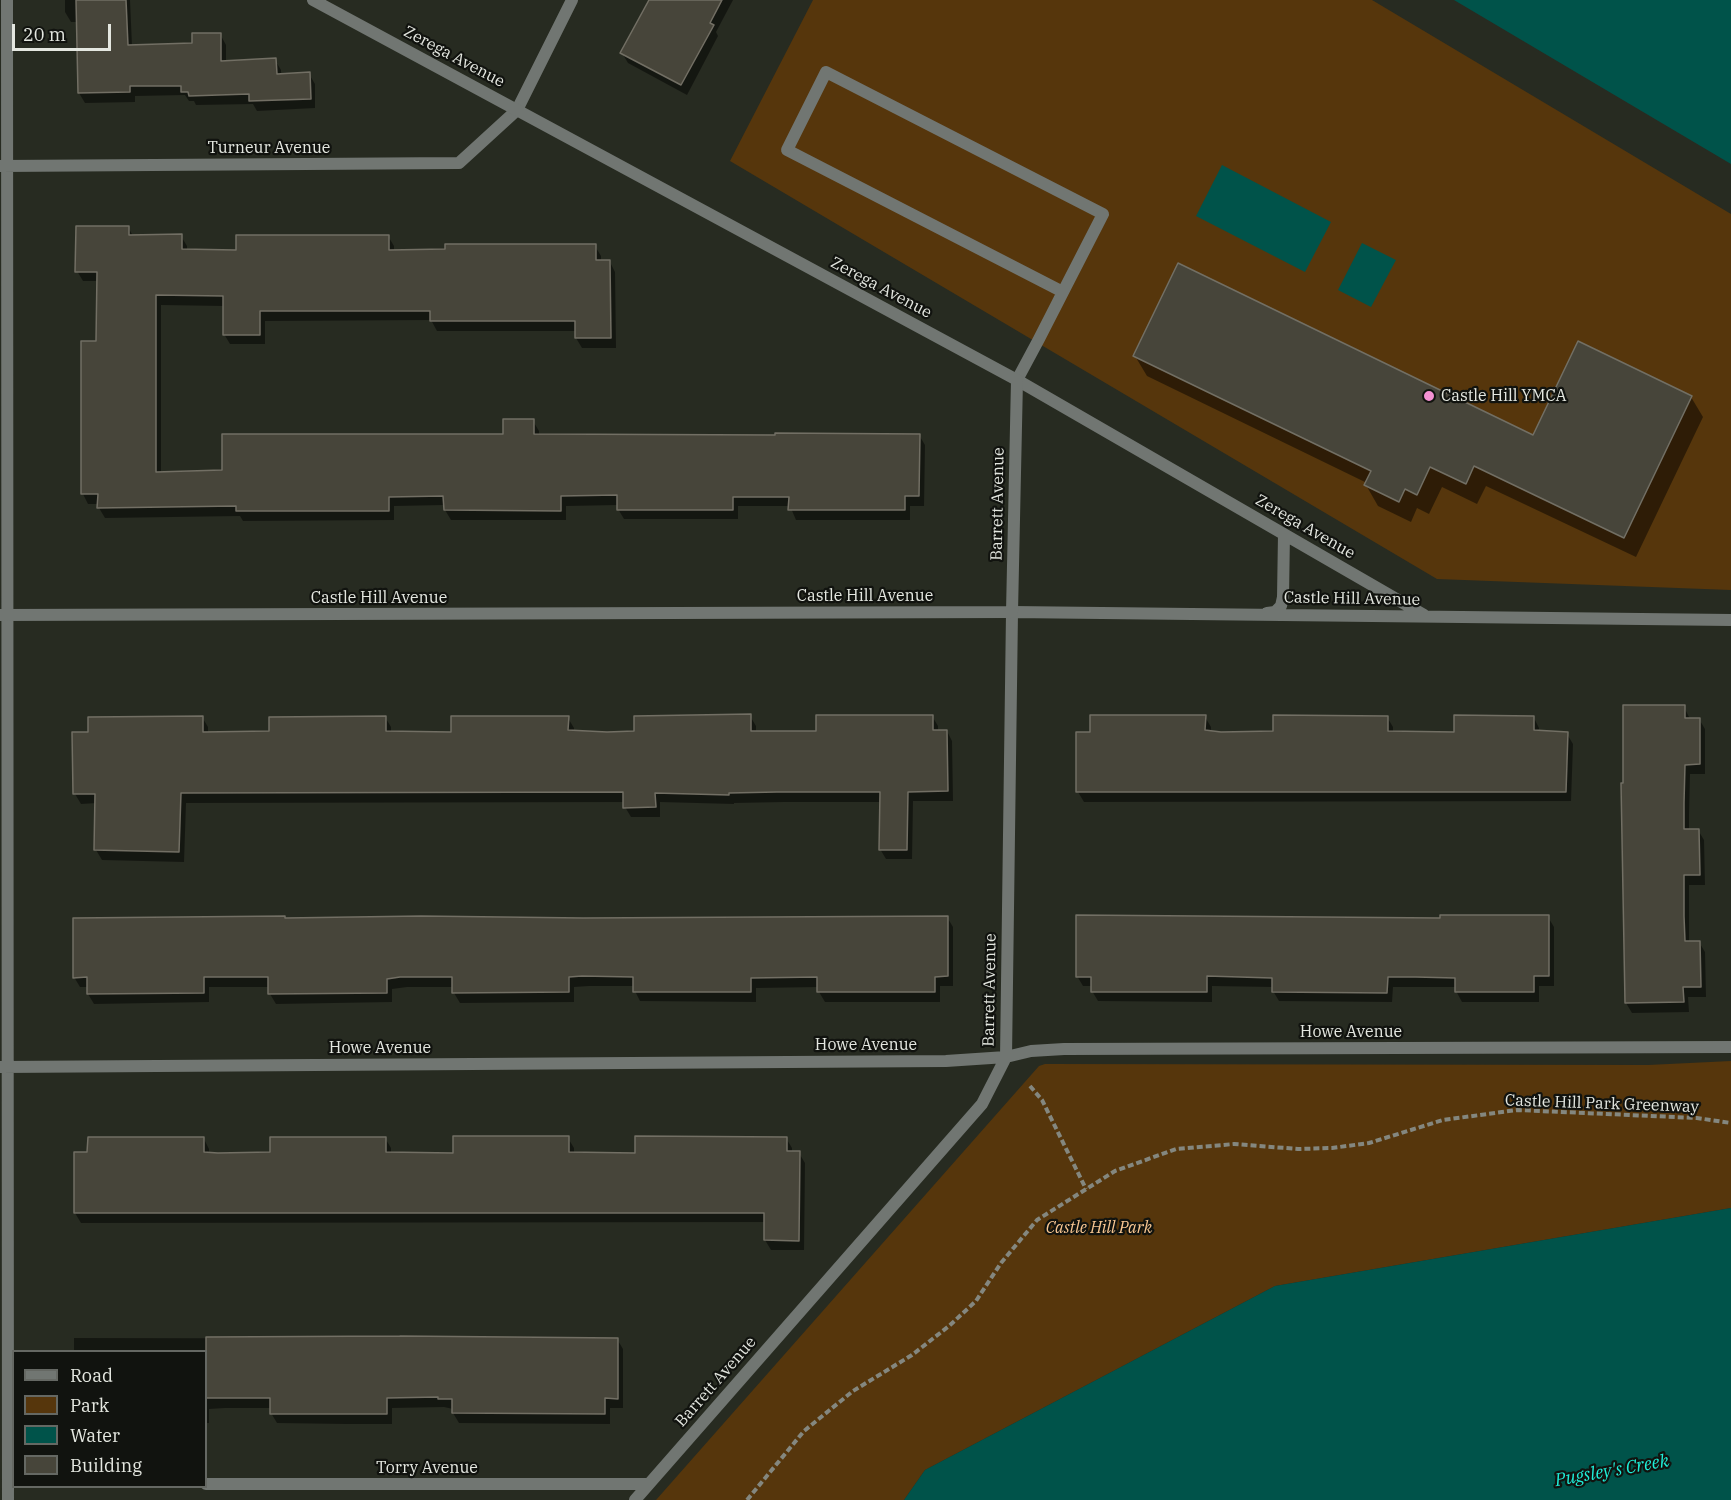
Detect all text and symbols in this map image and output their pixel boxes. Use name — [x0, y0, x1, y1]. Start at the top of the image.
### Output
scale bar — [15, 12, 114, 50]
street label: Zerega Avenue — [400, 22, 508, 92]
text: 20 m — [23, 23, 66, 46]
street label: Turneur Avenue — [208, 138, 330, 158]
street label: Zerega Avenue — [827, 253, 935, 323]
place label: Castle Hill YMCA — [1441, 386, 1567, 406]
marker: Castle Hill YMCA — [1422, 389, 1436, 403]
street label: Barrett Avenue — [987, 447, 1009, 561]
street label: Zerega Avenue — [1252, 491, 1358, 563]
street label: Castle Hill Avenue — [797, 586, 933, 606]
street label: Castle Hill Avenue — [311, 588, 447, 608]
street label: Castle Hill Avenue — [1284, 588, 1420, 610]
street label: Barrett Avenue — [979, 933, 1001, 1047]
street label: Howe Avenue — [1300, 1022, 1402, 1042]
street label: Howe Avenue — [815, 1035, 917, 1055]
street label: Howe Avenue — [329, 1038, 431, 1058]
street label: Castle Hill Park Greenway — [1505, 1091, 1699, 1117]
park label: Castle Hill Park — [1046, 1218, 1152, 1238]
street label: Barrett Avenue — [672, 1333, 760, 1431]
legend — [12, 1350, 207, 1488]
text: Road — [70, 1364, 113, 1387]
text: Park — [70, 1394, 109, 1417]
text: Water — [70, 1424, 120, 1447]
water label: Pugsley's Creek — [1553, 1450, 1671, 1492]
text: Building — [70, 1454, 142, 1477]
street label: Torry Avenue — [376, 1458, 478, 1478]

